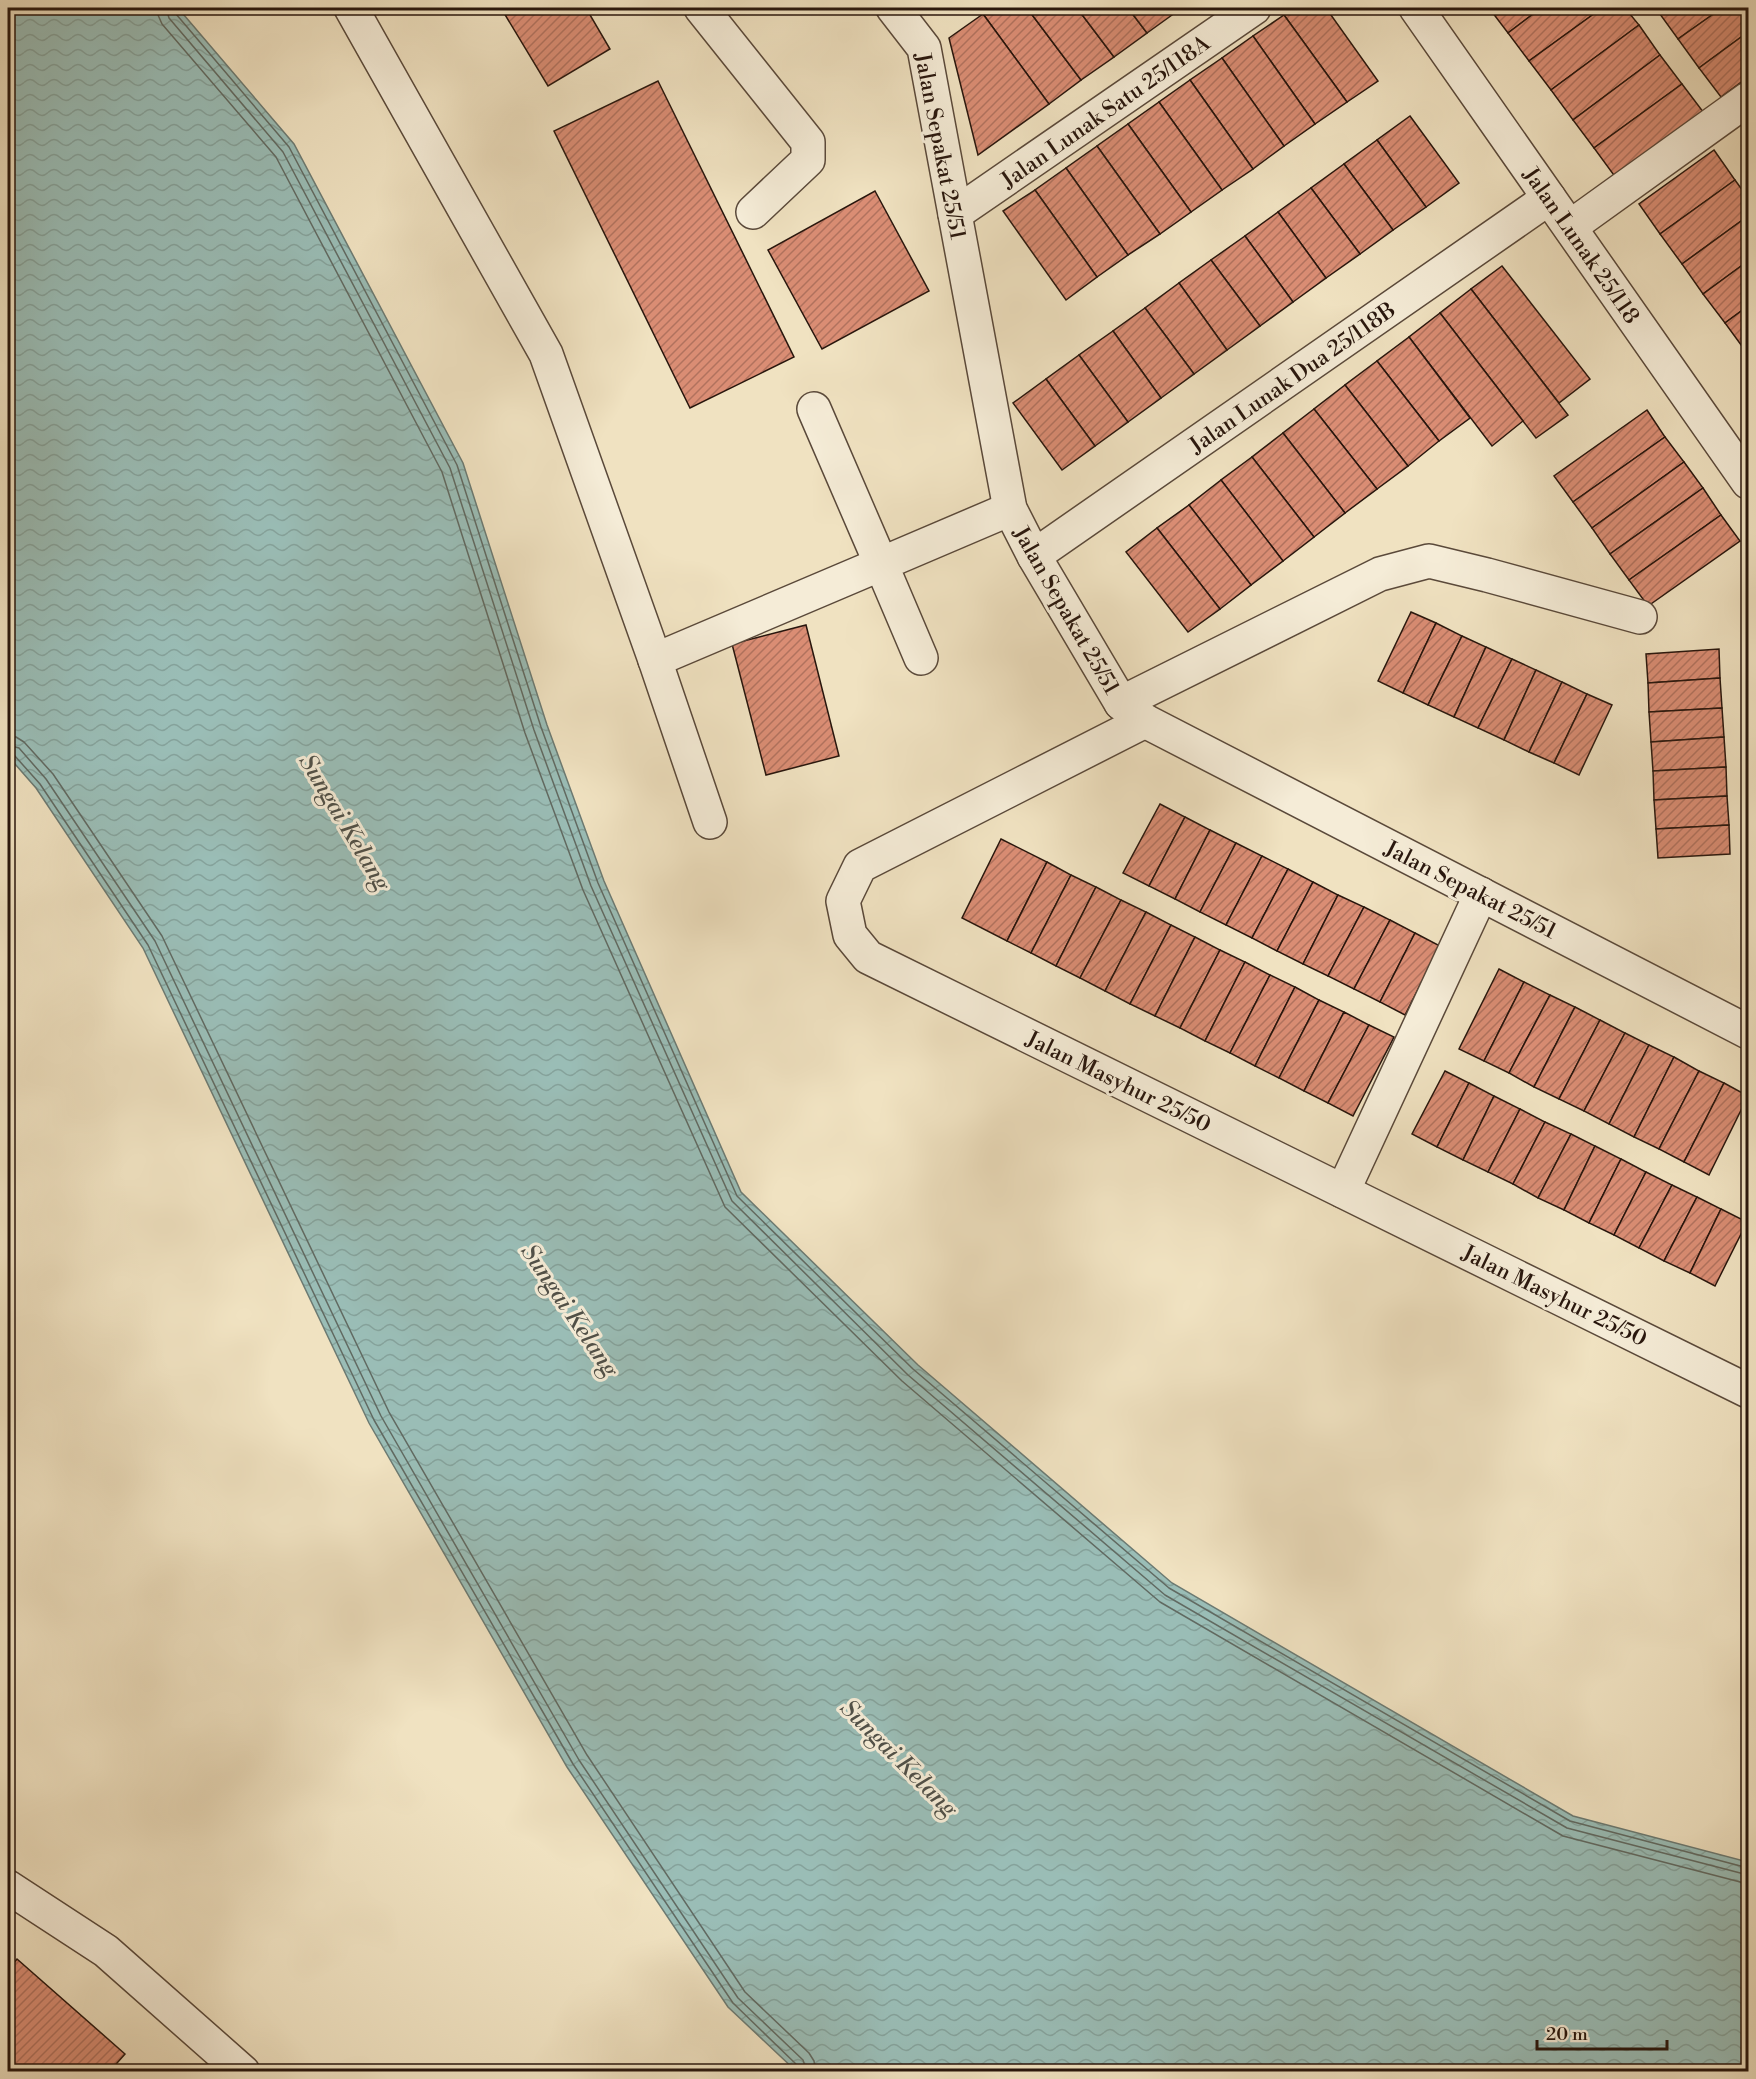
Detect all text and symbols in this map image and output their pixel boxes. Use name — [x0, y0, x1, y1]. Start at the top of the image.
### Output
street label: Jalan Lunak Satu 25/118A — [996, 29, 1216, 195]
street label: Jalan Sepakat 25/51 — [908, 50, 971, 242]
street label: Jalan Lunak 25/118 — [1516, 162, 1645, 329]
street label: Jalan Lunak Dua 25/118B — [1184, 297, 1401, 460]
street label: Jalan Sepakat 25/51 — [1006, 521, 1125, 700]
water label: Sungai Kelang — [292, 749, 397, 898]
street label: Jalan Sepakat 25/51 — [1379, 835, 1561, 946]
street label: Jalan Masyhur 25/50 — [1021, 1025, 1215, 1139]
water label: Sungai Kelang — [514, 1238, 626, 1384]
street label: Jalan Masyhur 25/50 — [1457, 1239, 1651, 1353]
water label: Sungai Kelang — [833, 1694, 964, 1825]
scale bar — [1537, 2013, 1668, 2051]
text: 20 m — [1546, 2023, 1588, 2046]

